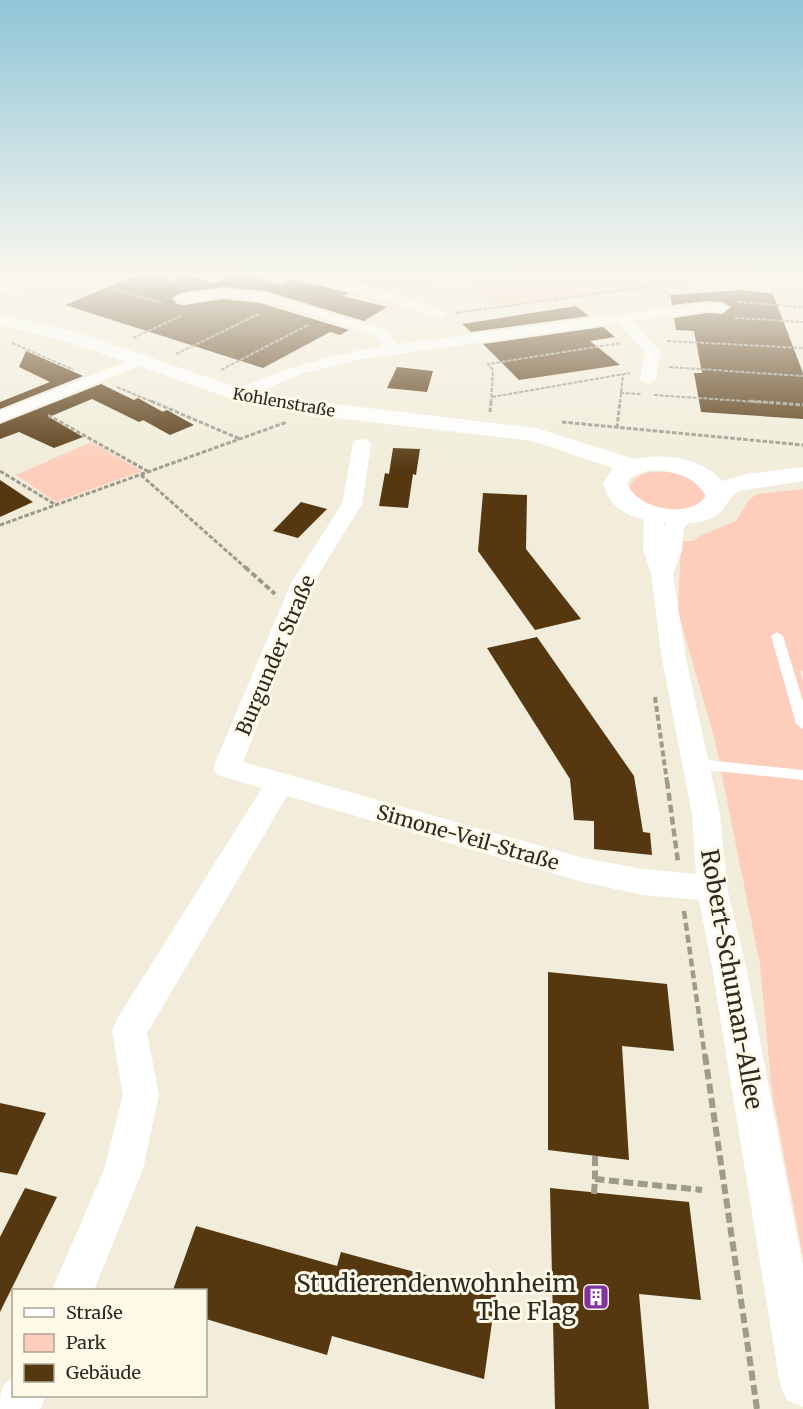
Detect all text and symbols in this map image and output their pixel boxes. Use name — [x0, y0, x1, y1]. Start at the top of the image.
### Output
street label: Kohlenstraße — [231, 383, 337, 421]
street label: Burgunder Straße — [230, 571, 320, 739]
street label: Simone-Veil-Straße — [374, 799, 562, 875]
street label: Robert-Schuman-Allee — [694, 847, 770, 1111]
place label: Studierendenwohnheim The Flag — [296, 1268, 576, 1327]
building icon: Studierendenwohnheim The Flag — [581, 1282, 611, 1312]
legend — [12, 1289, 207, 1397]
text: Straße — [66, 1301, 123, 1324]
text: Park — [66, 1331, 107, 1354]
text: Gebäude — [66, 1361, 141, 1384]

